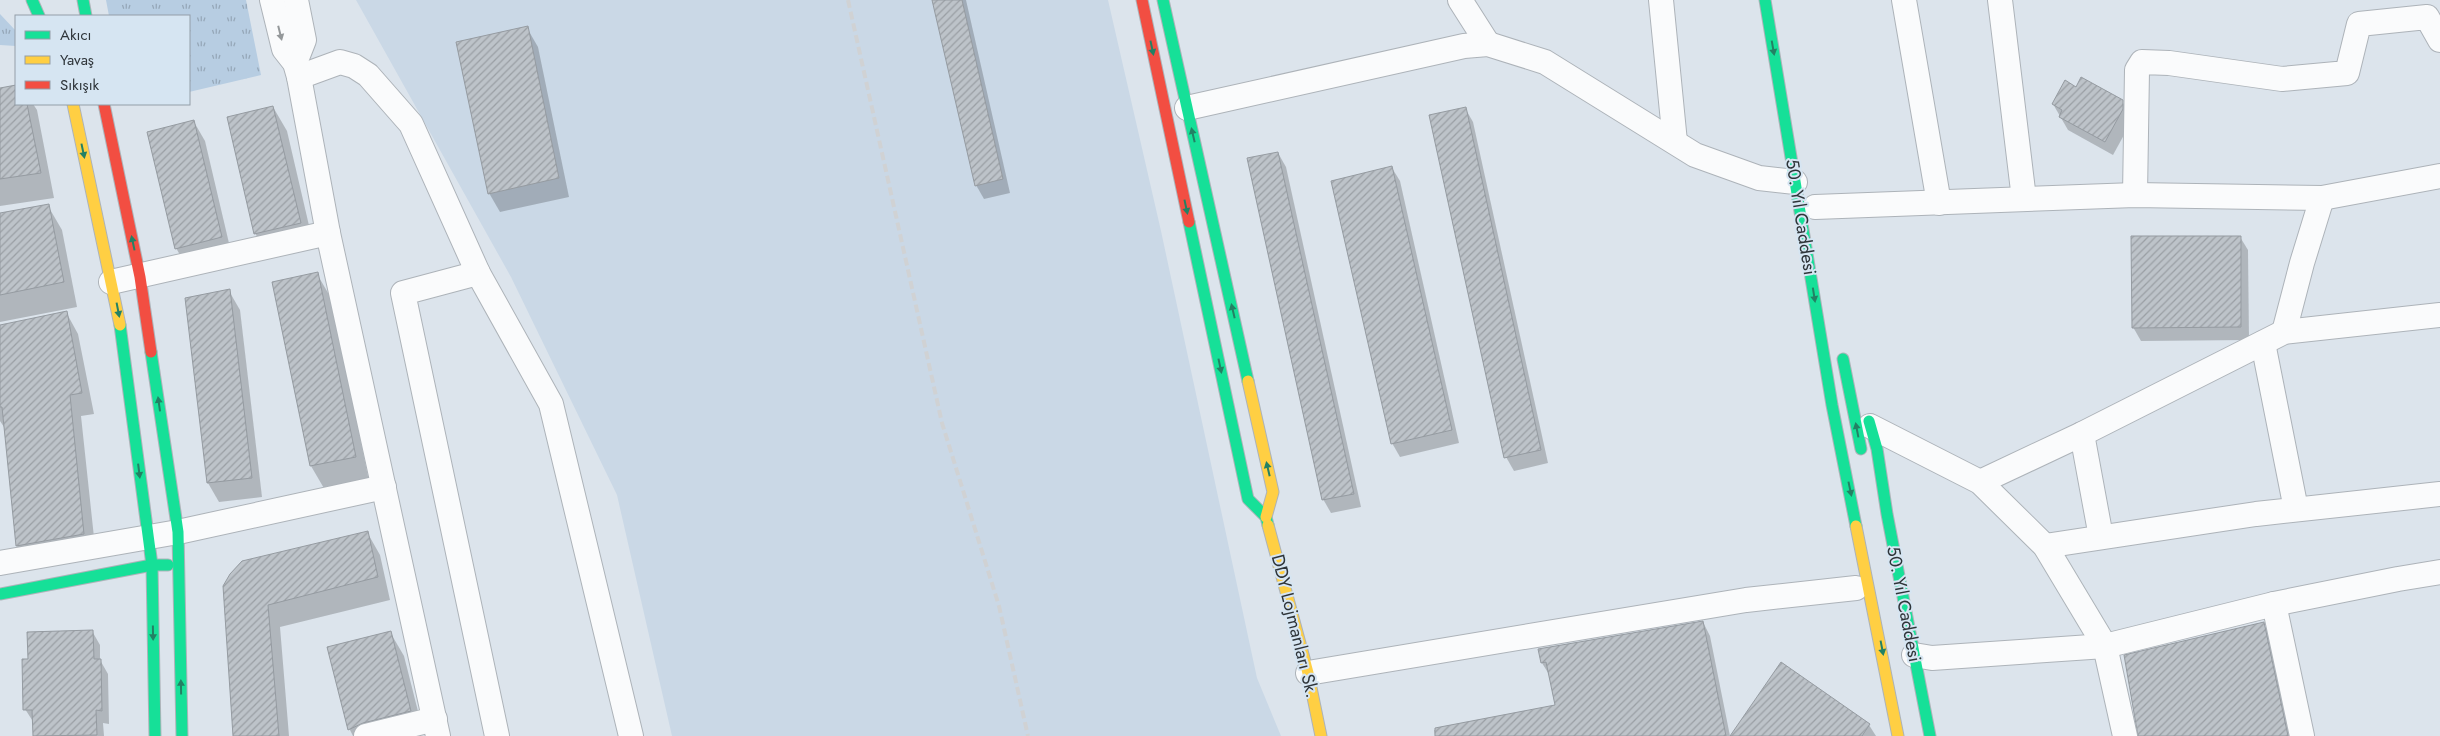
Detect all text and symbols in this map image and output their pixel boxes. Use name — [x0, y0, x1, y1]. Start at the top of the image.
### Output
legend — [15, 15, 190, 105]
text: Akıcı — [60, 24, 91, 46]
one-way arrow — [276, 26, 284, 41]
one-way arrow — [1148, 40, 1156, 55]
one-way arrow — [1769, 40, 1777, 56]
text: Yavaş — [60, 49, 94, 71]
text: Sıkışık — [60, 74, 100, 96]
one-way arrow — [1189, 127, 1197, 143]
one-way arrow — [79, 144, 87, 159]
street label: 50. Yıl Caddesi — [1779, 157, 1823, 277]
one-way arrow — [1182, 199, 1190, 215]
one-way arrow — [129, 235, 137, 251]
one-way arrow — [1810, 287, 1818, 303]
one-way arrow — [1228, 302, 1236, 318]
one-way arrow — [114, 303, 122, 319]
one-way arrow — [1216, 358, 1224, 374]
one-way arrow — [155, 395, 163, 411]
one-way arrow — [1853, 422, 1861, 437]
one-way arrow — [1264, 462, 1272, 477]
one-way arrow — [135, 463, 143, 479]
one-way arrow — [1846, 481, 1854, 497]
street label: 50. Yıl Caddesi — [1880, 544, 1928, 664]
street label: DDY Lojmanları Sk. — [1265, 552, 1325, 700]
one-way arrow — [149, 625, 157, 641]
one-way arrow — [1878, 641, 1886, 656]
one-way arrow — [177, 679, 185, 695]

